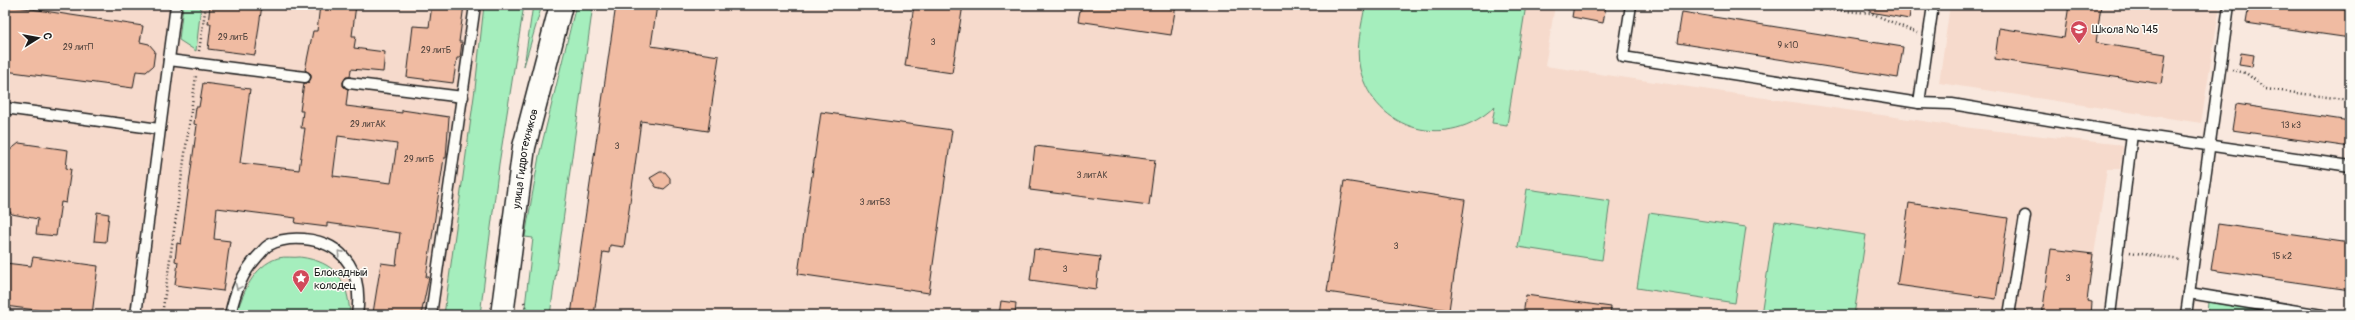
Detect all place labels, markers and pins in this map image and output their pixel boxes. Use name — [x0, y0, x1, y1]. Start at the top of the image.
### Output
school or university icon: Школа № 145 — [2069, 19, 2089, 44]
place label: Школа № 145 — [2092, 23, 2158, 36]
place label: Блокадный колодец — [314, 266, 368, 292]
place icon: Блокадный колодец — [291, 268, 311, 293]

